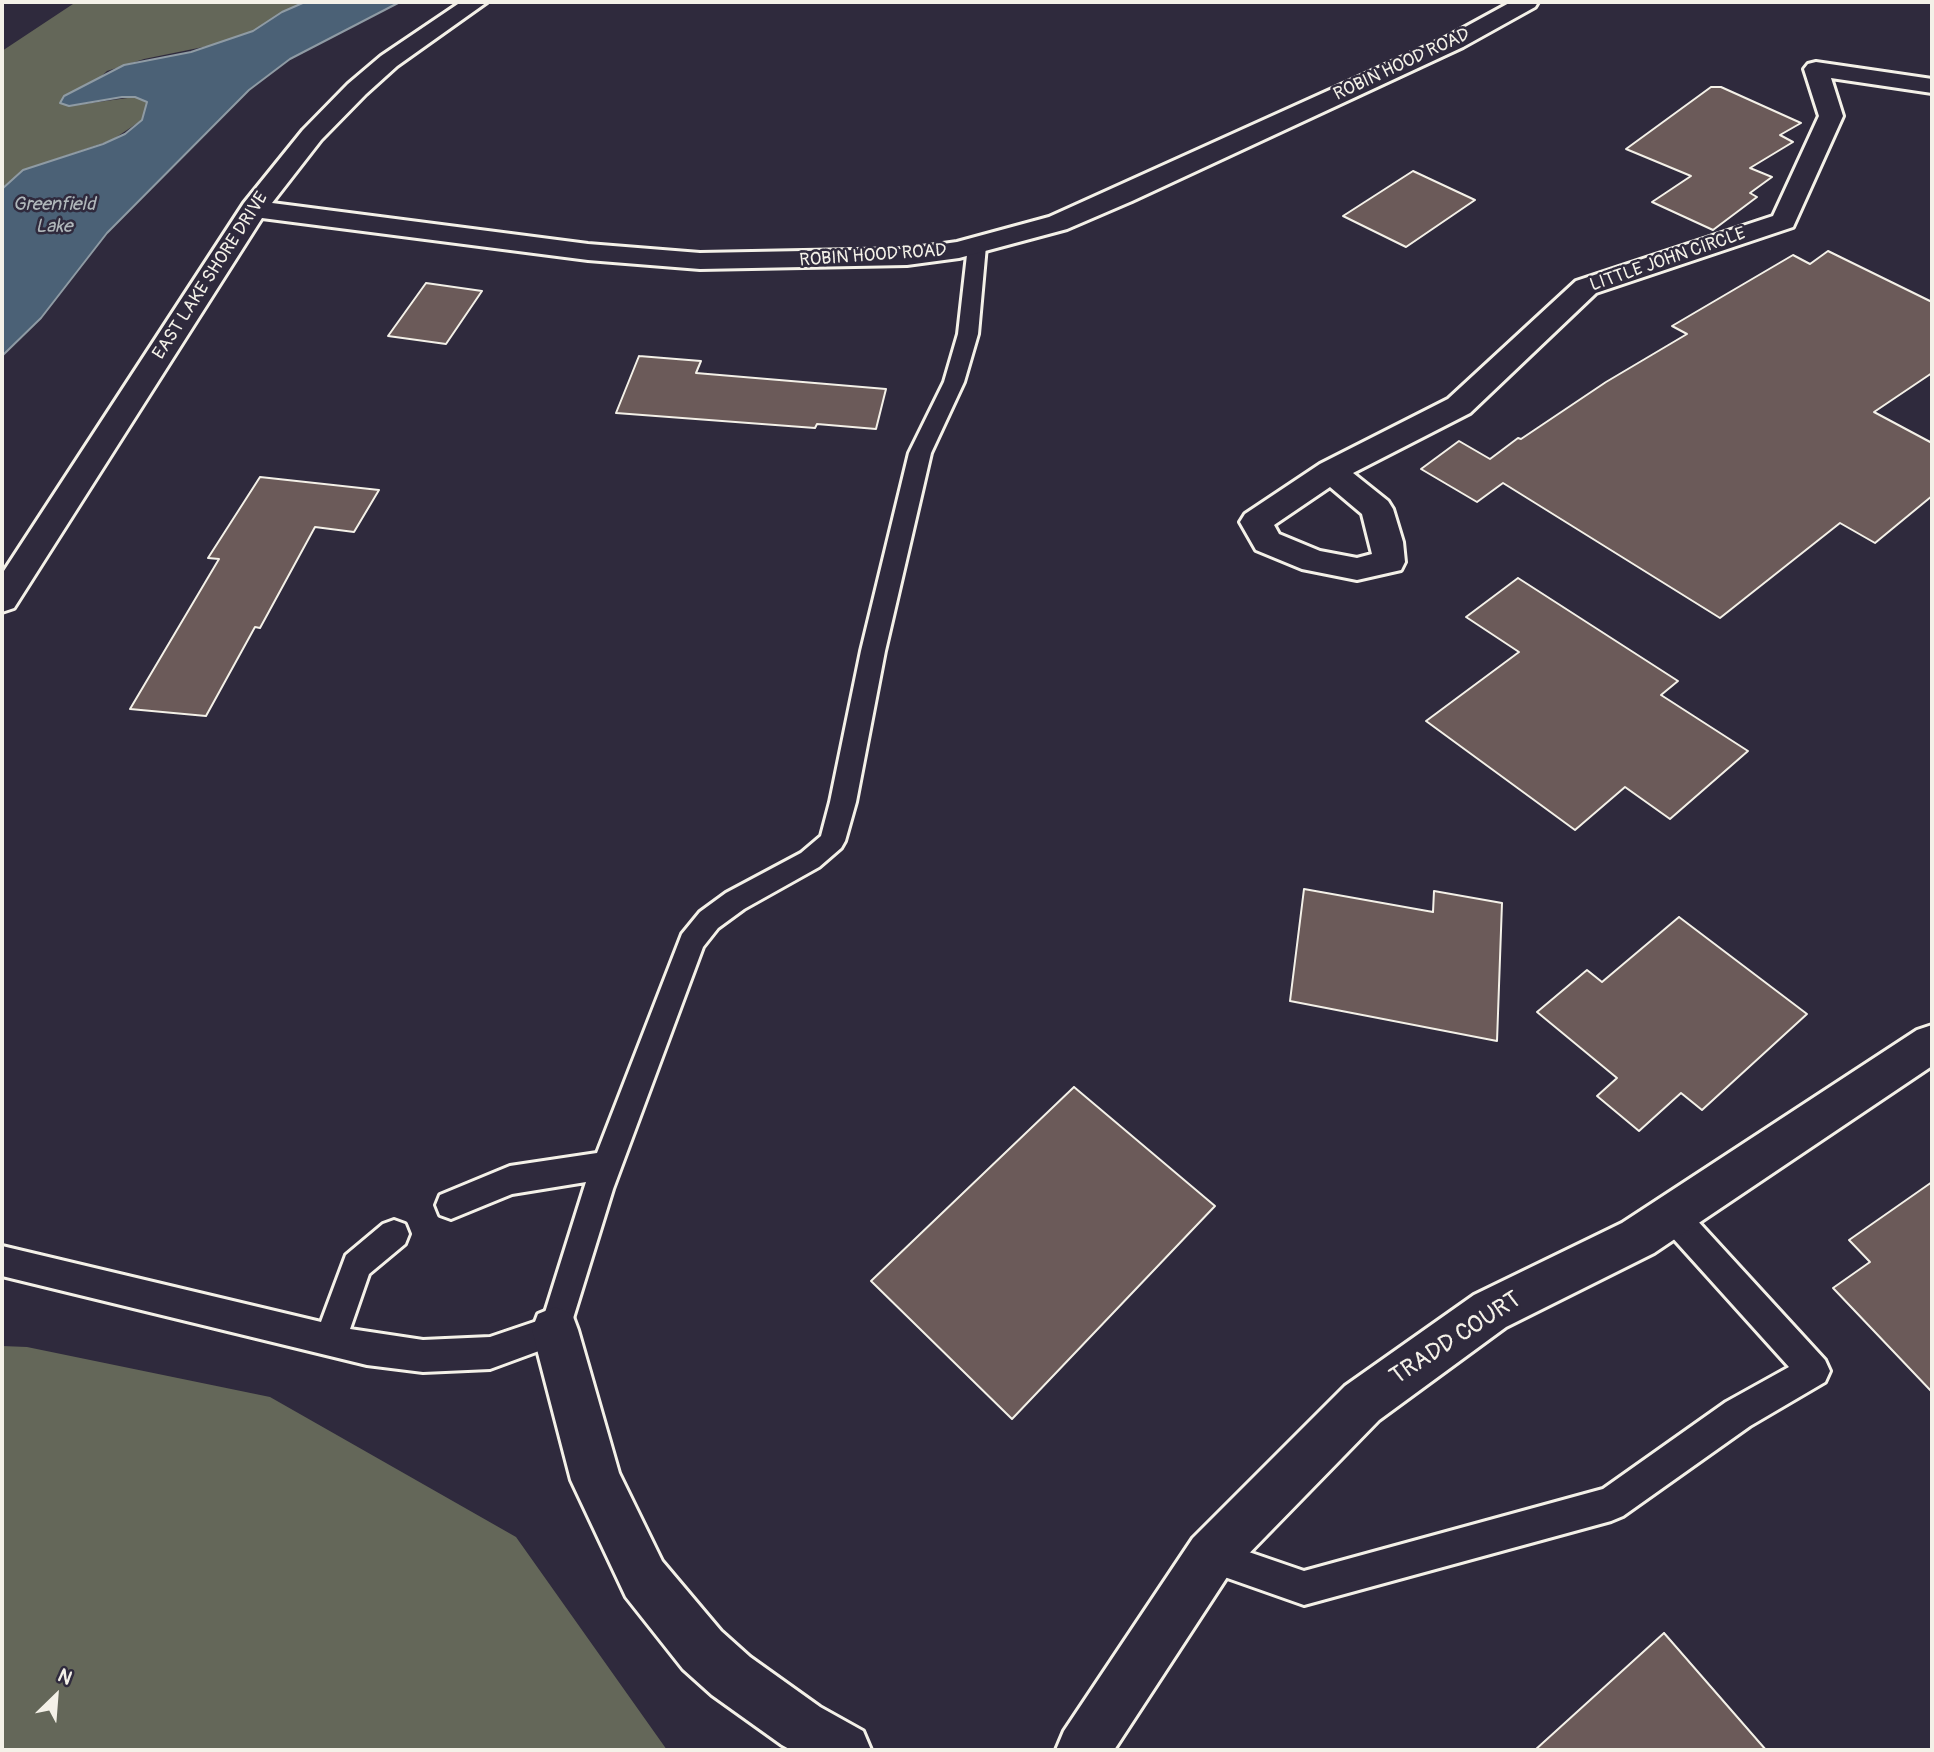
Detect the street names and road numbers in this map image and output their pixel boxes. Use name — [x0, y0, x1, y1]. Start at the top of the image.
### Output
street label: ROBIN HOOD ROAD — [1331, 24, 1473, 106]
street label: EAST LAKE SHORE DRIVE — [149, 188, 273, 364]
street label: LITTLE JOHN CIRCLE — [1587, 223, 1749, 297]
street label: ROBIN HOOD ROAD — [799, 240, 947, 272]
street label: TRADD COURT — [1385, 1286, 1527, 1392]

